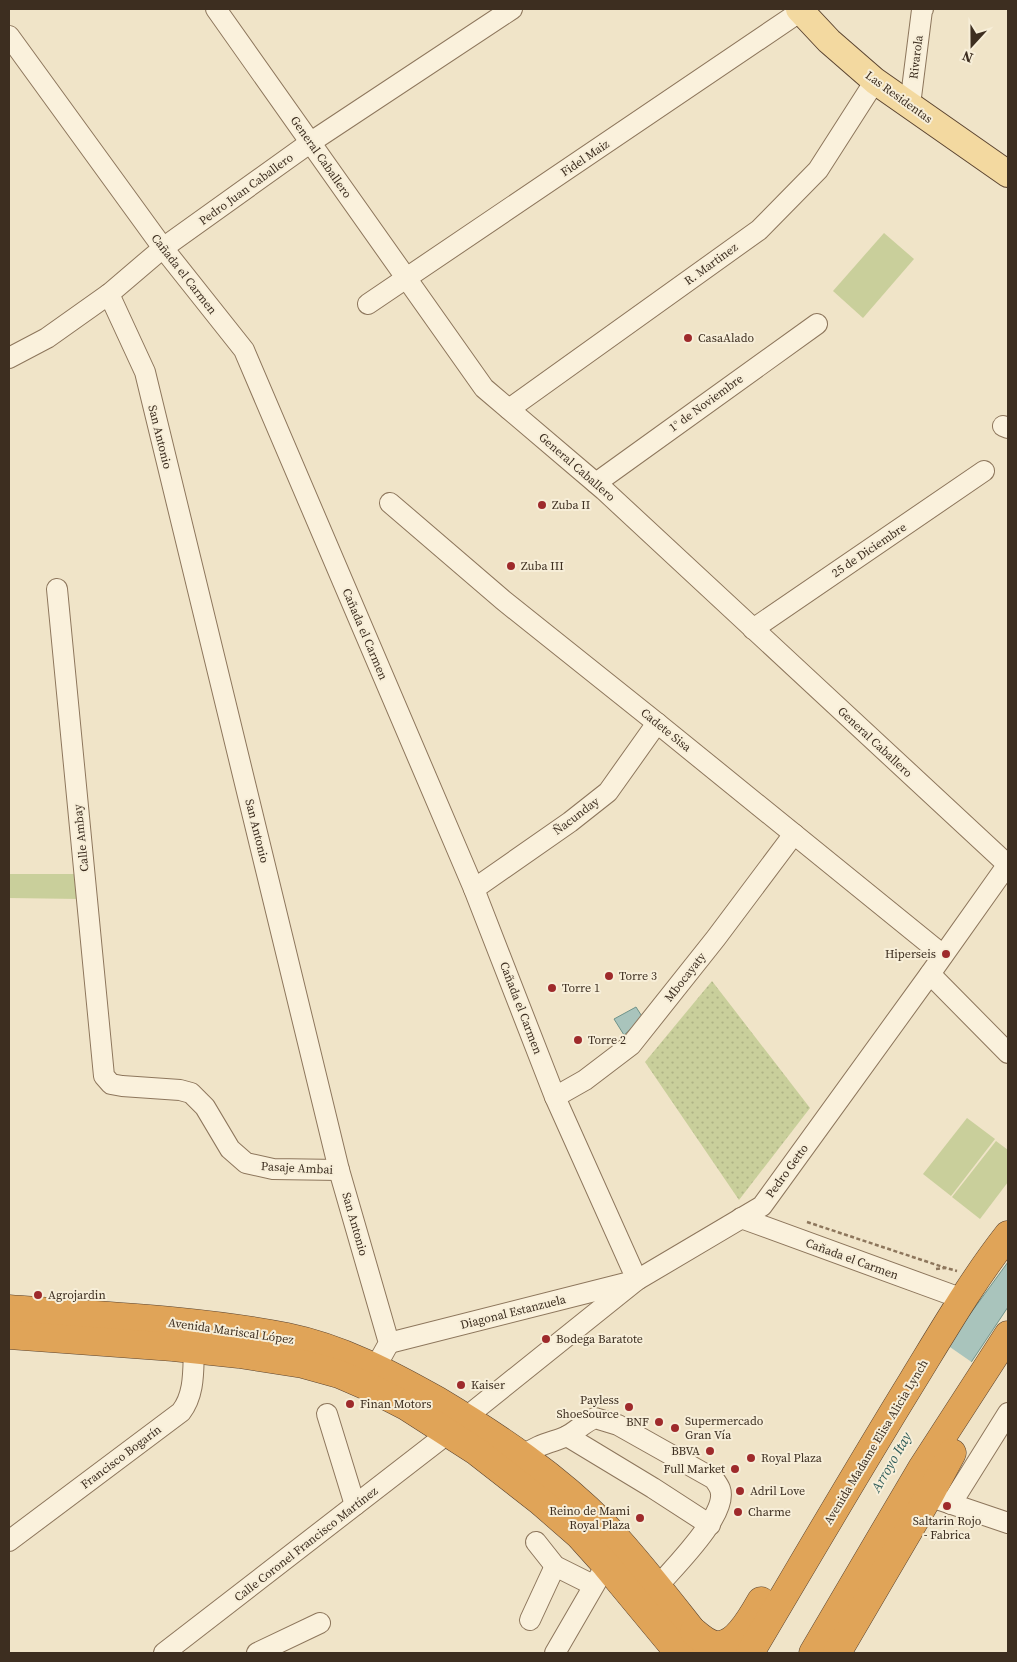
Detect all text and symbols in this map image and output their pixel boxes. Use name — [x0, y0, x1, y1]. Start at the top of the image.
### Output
north arrow — [947, 20, 997, 70]
street label: Rivarola — [905, 33, 927, 80]
text: N — [959, 46, 976, 68]
street label: Las Residentas — [862, 67, 936, 127]
street label: General Caballero — [287, 113, 356, 202]
street label: Fidel Maiz — [558, 136, 613, 180]
street label: Pedro Juan Caballero — [196, 149, 297, 229]
street label: Cañada el Carmen — [148, 231, 220, 317]
street label: R. Martinez — [681, 239, 741, 289]
place label: CasaAlado — [698, 330, 754, 346]
marker: CasaAlado — [682, 332, 694, 344]
street label: 1° de Noviembre — [666, 371, 746, 435]
street label: San Antonio — [144, 403, 176, 471]
street label: General Caballero — [535, 429, 619, 505]
place label: Zuba II — [552, 497, 590, 513]
marker: Zuba II — [536, 499, 548, 511]
street label: 25 de Diciembre — [828, 519, 910, 581]
place label: Zuba III — [521, 558, 564, 574]
marker: Zuba III — [505, 560, 517, 572]
street label: Cañada el Carmen — [339, 586, 391, 682]
street label: General Caballero — [834, 703, 916, 781]
street label: Cadete Sisa — [637, 705, 695, 756]
street label: Ñacunday — [550, 793, 603, 839]
street label: San Antonio — [241, 797, 273, 865]
street label: Calle Ambay — [69, 803, 92, 872]
place label: Hiperseis — [885, 946, 936, 962]
street label: Mbocayaty — [661, 948, 710, 1005]
marker: Hiperseis — [940, 948, 952, 960]
street label: Cañada el Carmen — [496, 959, 546, 1057]
place label: Torre 3 — [619, 968, 657, 984]
marker: Torre 3 — [603, 970, 615, 982]
place label: Torre 1 — [562, 980, 600, 996]
marker: Torre 1 — [546, 982, 558, 994]
place label: Torre 2 — [588, 1032, 626, 1048]
marker: Torre 2 — [572, 1034, 584, 1046]
street label: Pedro Getto — [762, 1141, 812, 1201]
street label: Pasaje Ambai — [261, 1158, 334, 1178]
street label: San Antonio — [338, 1190, 372, 1258]
street label: Cañada el Carmen — [803, 1235, 901, 1283]
place label: Agrojardin — [48, 1287, 106, 1303]
marker: Agrojardin — [32, 1289, 44, 1301]
street label: Diagonal Estanzuela — [459, 1291, 568, 1333]
street label: Avenida Mariscal López — [167, 1314, 295, 1348]
place label: Bodega Baratote — [556, 1331, 643, 1347]
marker: Bodega Baratote — [540, 1333, 552, 1345]
street label: Avenida Madame Elisa Alicia Lynch — [820, 1357, 932, 1527]
place label: Kaiser — [471, 1377, 505, 1393]
marker: Kaiser — [455, 1379, 467, 1391]
place label: Payless ShoeSource — [557, 1392, 619, 1422]
place label: Finan Motors — [360, 1396, 432, 1412]
marker: Finan Motors — [344, 1398, 356, 1410]
marker: Payless ShoeSource — [623, 1401, 635, 1413]
place label: Supermercado Gran Vía — [685, 1413, 764, 1443]
place label: BNF — [626, 1414, 649, 1430]
marker: BNF — [653, 1416, 665, 1428]
street label: Francisco Bogarín — [77, 1421, 165, 1493]
marker: Supermercado Gran Vía — [669, 1422, 681, 1434]
water label: Arroyo Itay — [865, 1428, 916, 1497]
place label: BBVA — [671, 1443, 700, 1459]
marker: BBVA — [704, 1445, 716, 1457]
place label: Royal Plaza — [761, 1450, 823, 1466]
marker: Royal Plaza — [745, 1452, 757, 1464]
place label: Full Market — [663, 1461, 725, 1477]
marker: Full Market — [729, 1463, 741, 1475]
street label: Calle Coronel Francisco Martínez — [231, 1483, 382, 1605]
place label: Adril Love — [750, 1483, 805, 1499]
marker: Adril Love — [734, 1485, 746, 1497]
marker: Saltarin Rojo - Fabrica — [941, 1500, 953, 1512]
place label: Reino de Mami Royal Plaza — [549, 1503, 631, 1533]
place label: Charme — [748, 1504, 791, 1520]
marker: Charme — [732, 1506, 744, 1518]
marker: Reino de Mami Royal Plaza — [634, 1512, 646, 1524]
place label: Saltarin Rojo - Fabrica — [913, 1513, 982, 1543]

